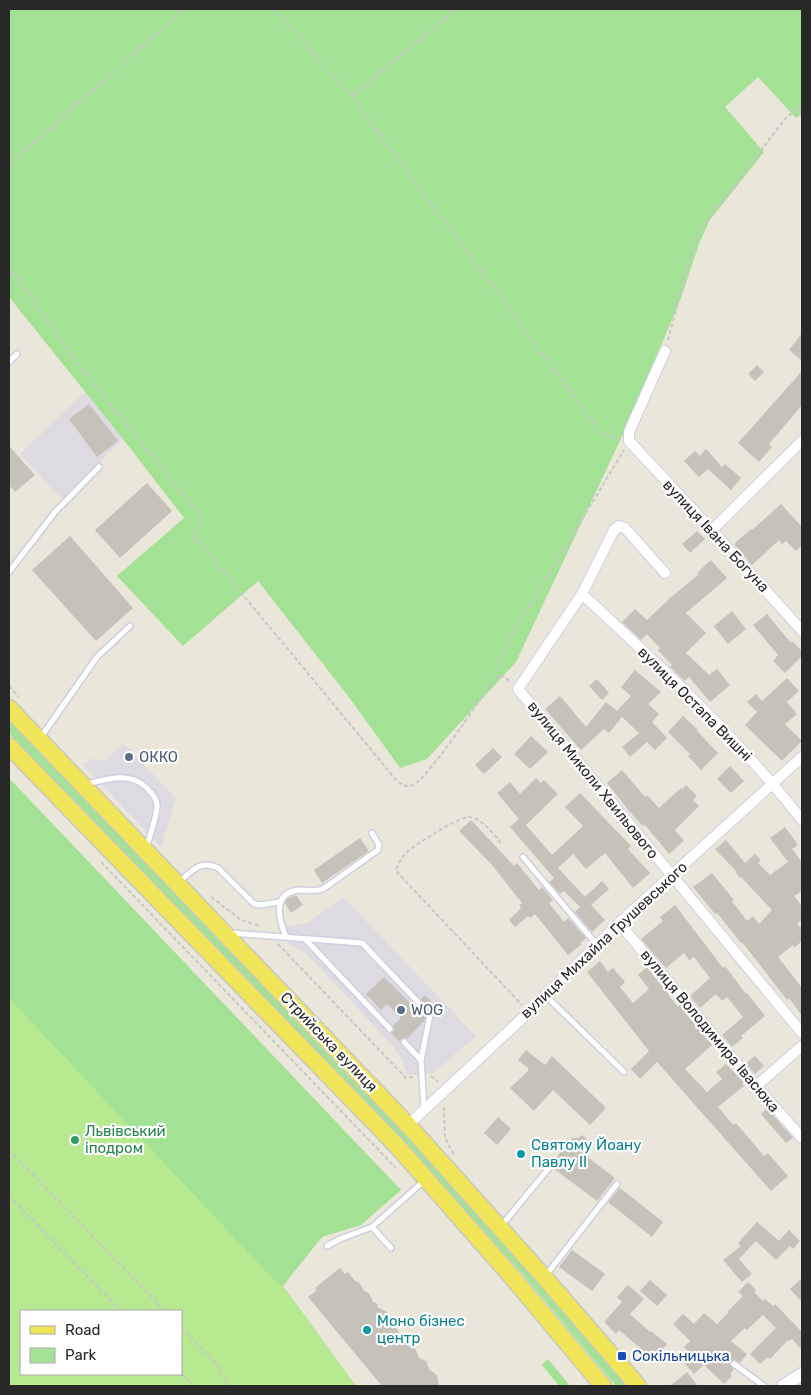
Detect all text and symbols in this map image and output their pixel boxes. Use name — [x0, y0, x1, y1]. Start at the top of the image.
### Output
street label: вулиця Івана Богуна — [659, 476, 773, 596]
street label: вулиця Остапа Вишні — [634, 643, 756, 765]
street label: вулиця Миколи Хвильового — [524, 698, 662, 862]
place label: ОККО — [139, 748, 178, 766]
marker: ОККО — [123, 751, 135, 763]
street label: вулиця Михайла Грушевського — [517, 858, 691, 1022]
street label: вулиця Володимира Івасюка — [637, 946, 783, 1116]
street label: Стрийська вулиця — [277, 988, 381, 1096]
place label: WOG — [411, 1001, 443, 1019]
marker: WOG — [395, 1004, 407, 1016]
place label: Львівський іподром — [85, 1122, 166, 1157]
marker: Львівський іподром — [69, 1134, 81, 1146]
place label: Святому Йоану Павлу ІІ — [531, 1136, 641, 1171]
marker: Святому Йоану Павлу ІІ — [515, 1148, 527, 1160]
legend — [20, 1310, 182, 1375]
place label: Моно бізнес центр — [377, 1312, 465, 1347]
text: Road — [65, 1321, 101, 1339]
marker: Моно бізнес центр — [361, 1324, 373, 1336]
text: Park — [65, 1346, 96, 1364]
place label: Сокільницька — [632, 1347, 730, 1365]
marker: Сокільницька — [616, 1350, 628, 1362]

